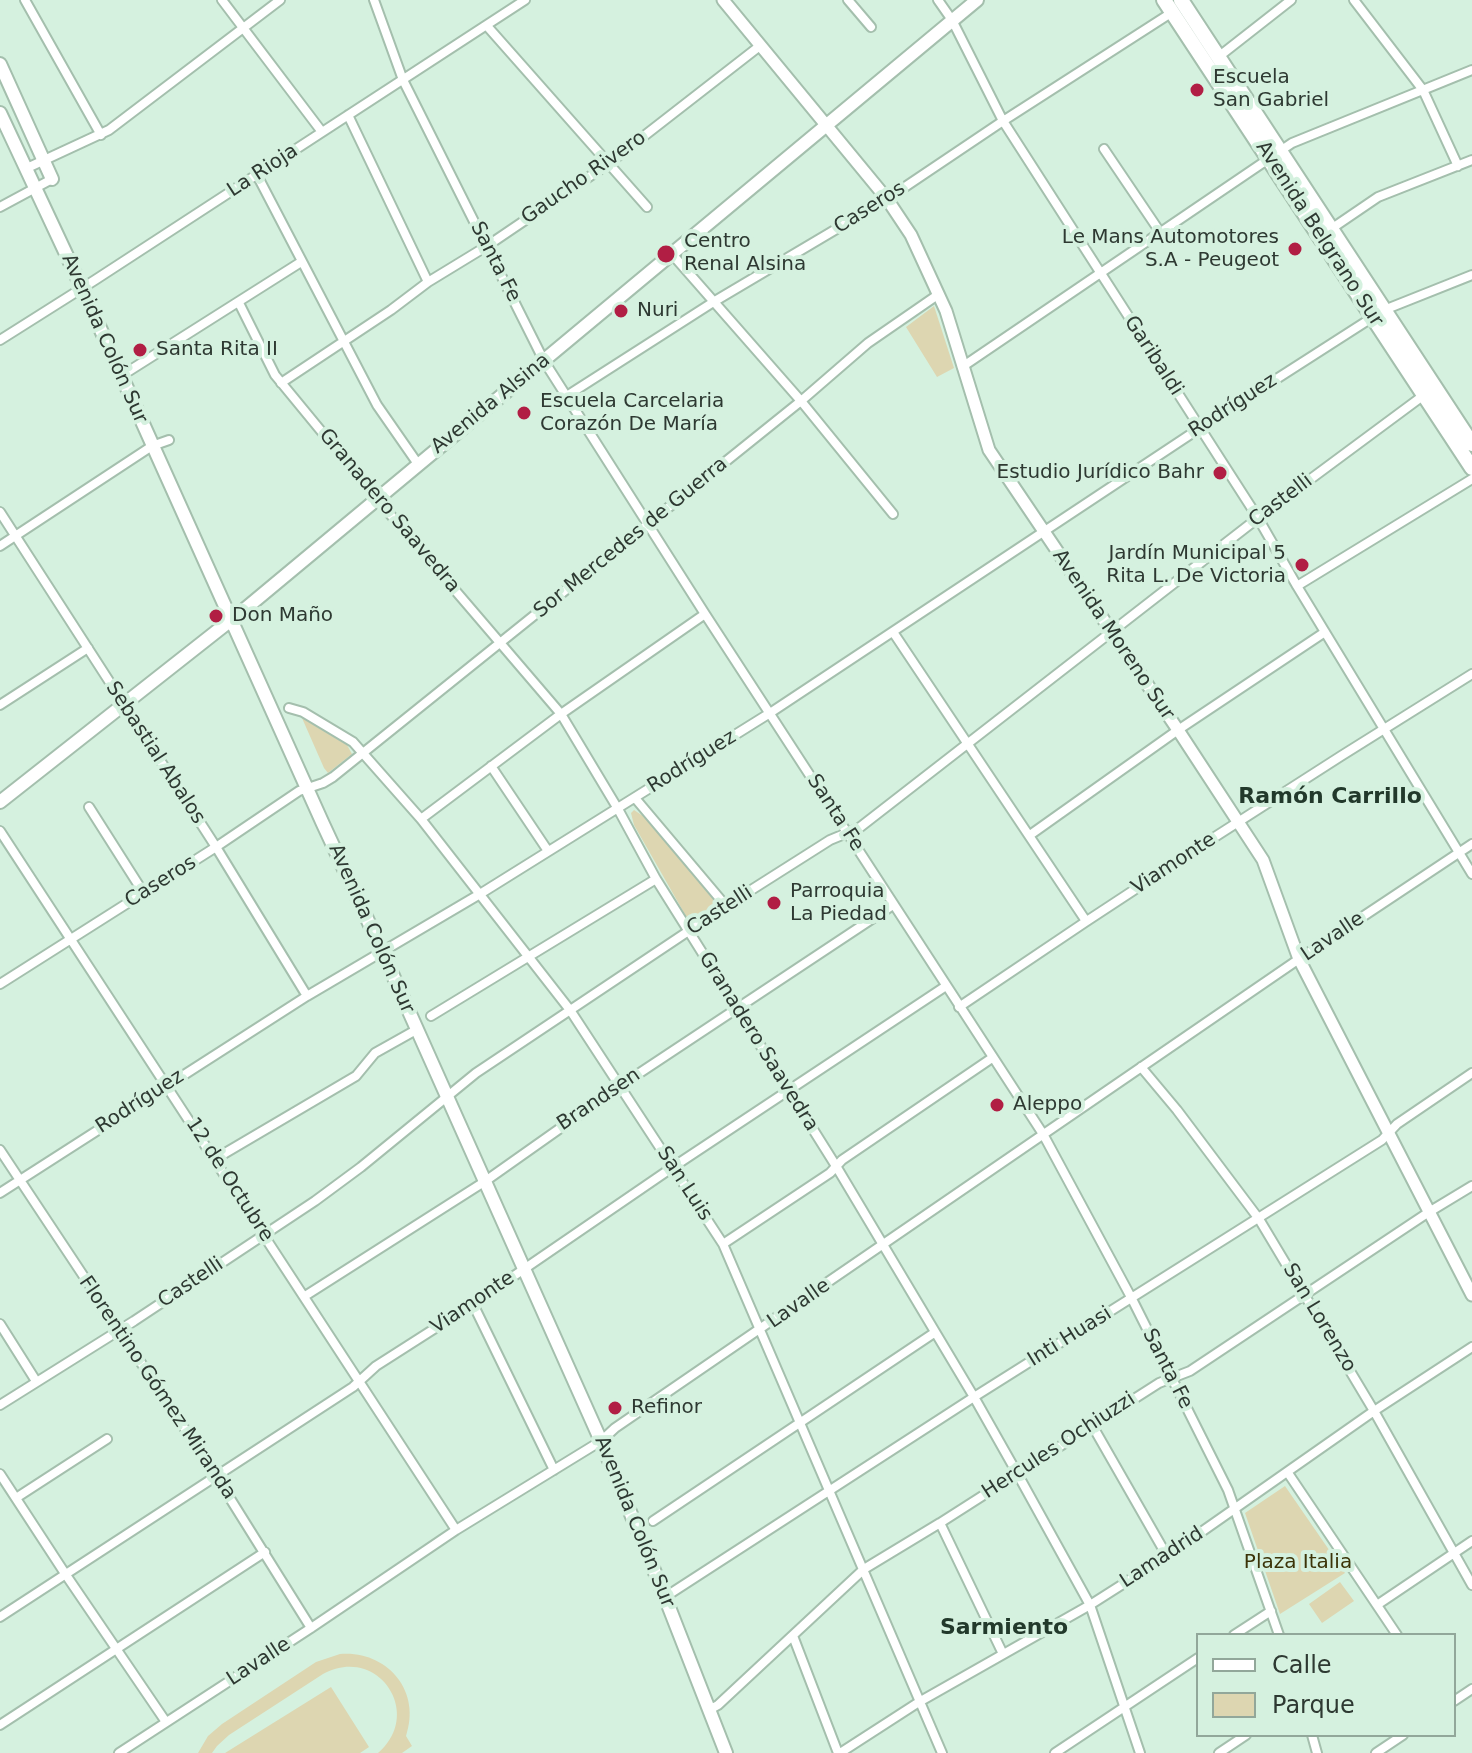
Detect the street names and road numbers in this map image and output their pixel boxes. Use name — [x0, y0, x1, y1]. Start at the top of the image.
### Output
street label: Gaucho Rivero — [517, 126, 651, 230]
street label: Avenida Belgrano Sur — [1250, 137, 1388, 331]
street label: La Rioja — [223, 139, 303, 203]
street label: Caseros — [830, 177, 910, 239]
street label: Santa Fe — [465, 218, 525, 306]
street label: Avenida Colón Sur — [56, 251, 152, 427]
street label: Garibaldi — [1118, 312, 1188, 400]
street label: Avenida Alsina — [427, 349, 555, 459]
street label: Rodríguez — [1185, 369, 1281, 443]
street label: Granadero Saavedra — [313, 424, 465, 598]
street label: Sor Mercedes de Guerra — [529, 452, 733, 624]
street label: Castelli — [1244, 469, 1318, 533]
street label: Avenida Moreno Sur — [1047, 545, 1179, 725]
street label: Sebastial Abalos — [100, 677, 210, 829]
street label: Rodríguez — [643, 725, 741, 799]
street label: Santa Fe — [801, 770, 869, 856]
street label: Viamonte — [1127, 828, 1221, 900]
street label: Avenida Colón Sur — [323, 841, 419, 1017]
street label: Caseros — [121, 851, 201, 913]
street label: Castelli — [683, 881, 757, 941]
street label: Lavalle — [1297, 907, 1369, 967]
street label: Granadero Saavedra — [693, 948, 823, 1136]
street label: Brandsen — [553, 1063, 645, 1137]
street label: Rodríguez — [92, 1065, 188, 1139]
street label: 12 de Octubre — [180, 1113, 278, 1247]
street label: San Luis — [651, 1142, 717, 1226]
street label: Castelli — [154, 1253, 228, 1313]
street label: San Lorenzo — [1277, 1259, 1361, 1377]
street label: Viamonte — [427, 1266, 519, 1340]
street label: Florentino Gómez Miranda — [73, 1272, 241, 1504]
street label: Lavalle — [763, 1274, 835, 1334]
street label: Inti Huasi — [1024, 1302, 1116, 1372]
street label: Santa Fe — [1137, 1325, 1197, 1413]
street label: Hercules Ochiuzzi — [978, 1388, 1140, 1504]
street label: Avenida Colón Sur — [589, 1433, 679, 1611]
street label: Lamadrid — [1116, 1522, 1208, 1594]
street label: Lavalle — [223, 1633, 295, 1691]

